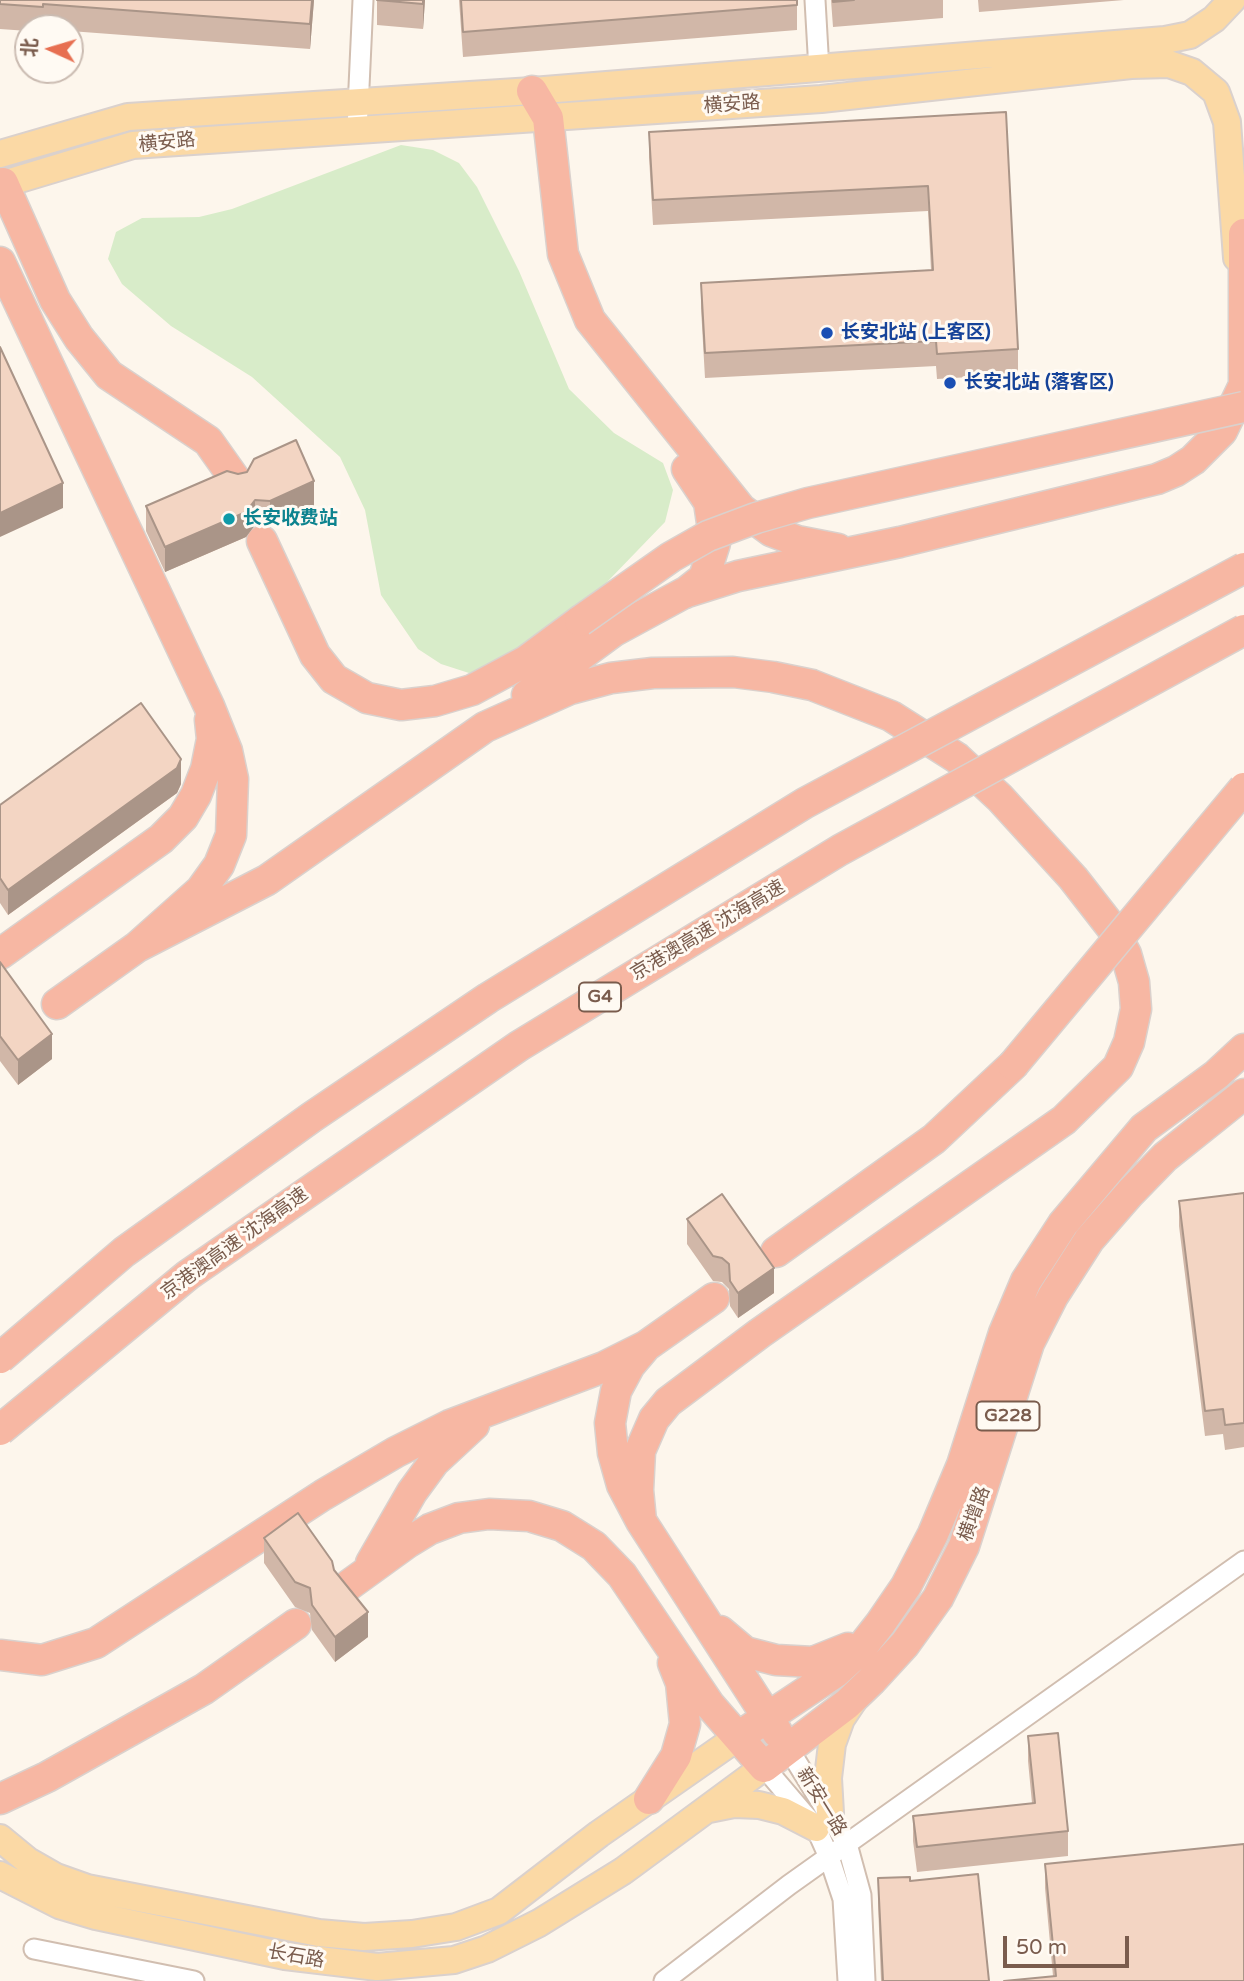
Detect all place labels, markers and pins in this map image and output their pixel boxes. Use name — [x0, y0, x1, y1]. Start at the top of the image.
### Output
place label: 长安北站 (上客区) — [841, 322, 991, 344]
marker: 长安北站 (上客区) — [819, 325, 835, 341]
place label: 长安北站 (落客区) — [964, 372, 1114, 394]
marker: 长安北站 (落客区) — [942, 375, 958, 391]
place label: 长安收费站 — [243, 508, 338, 530]
marker: 长安收费站 — [221, 511, 237, 527]

